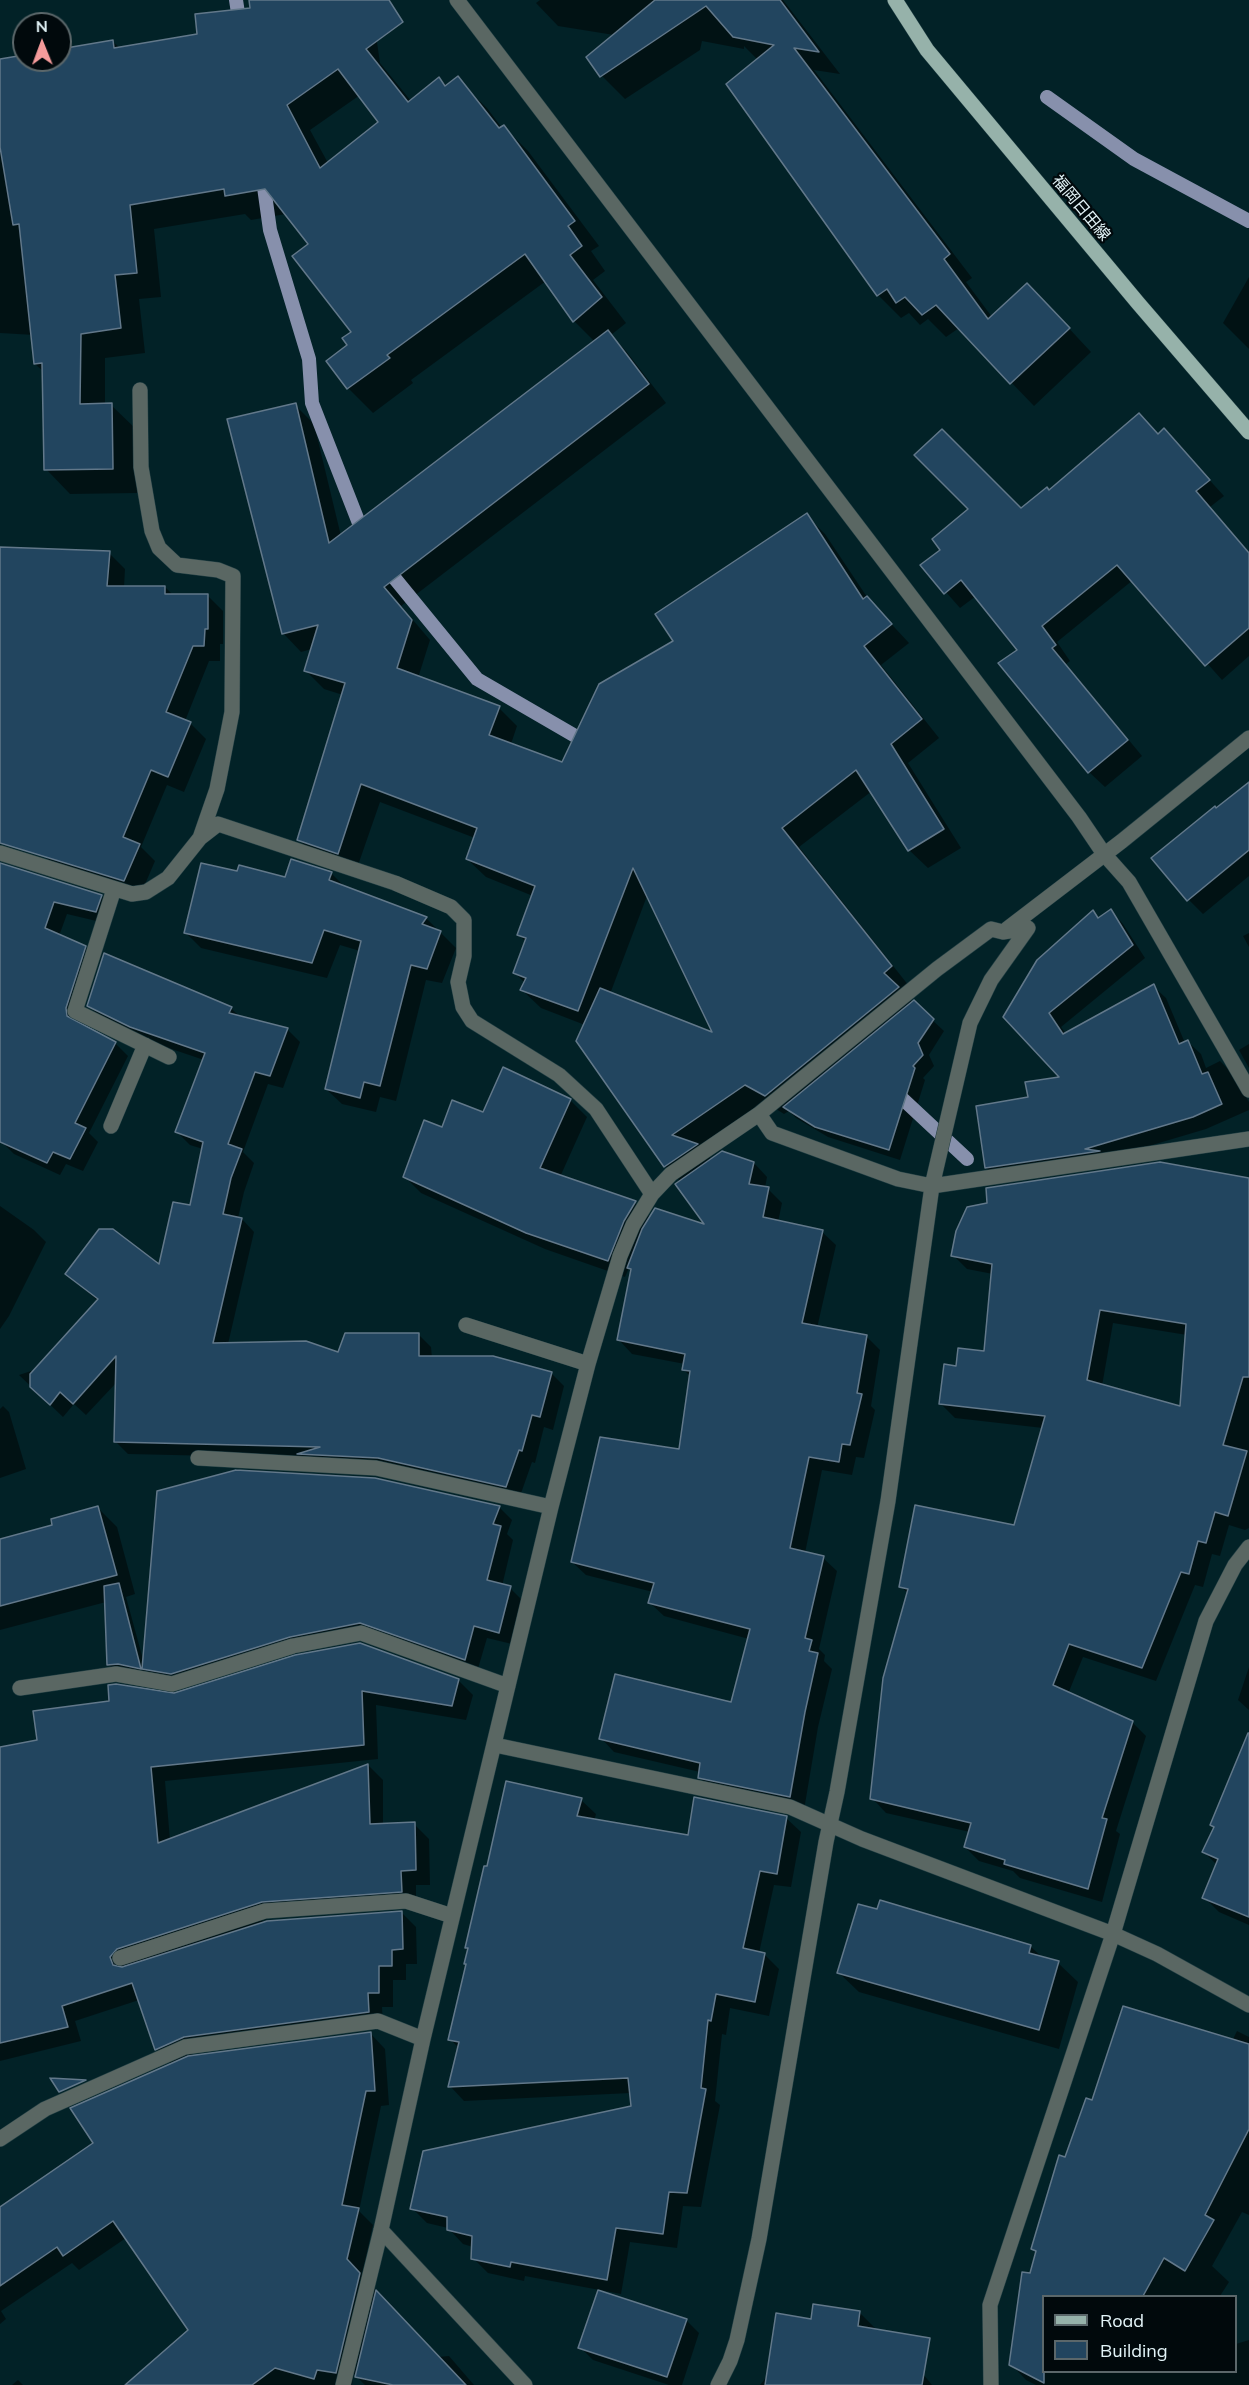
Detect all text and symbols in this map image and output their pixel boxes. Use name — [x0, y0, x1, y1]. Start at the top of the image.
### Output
north arrow — [12, 12, 72, 72]
text: N — [36, 16, 48, 36]
street label: 福岡日田線 — [1048, 171, 1114, 245]
legend — [1042, 2295, 1237, 2373]
text: Road — [1100, 2309, 1144, 2332]
text: Building — [1100, 2339, 1168, 2362]

